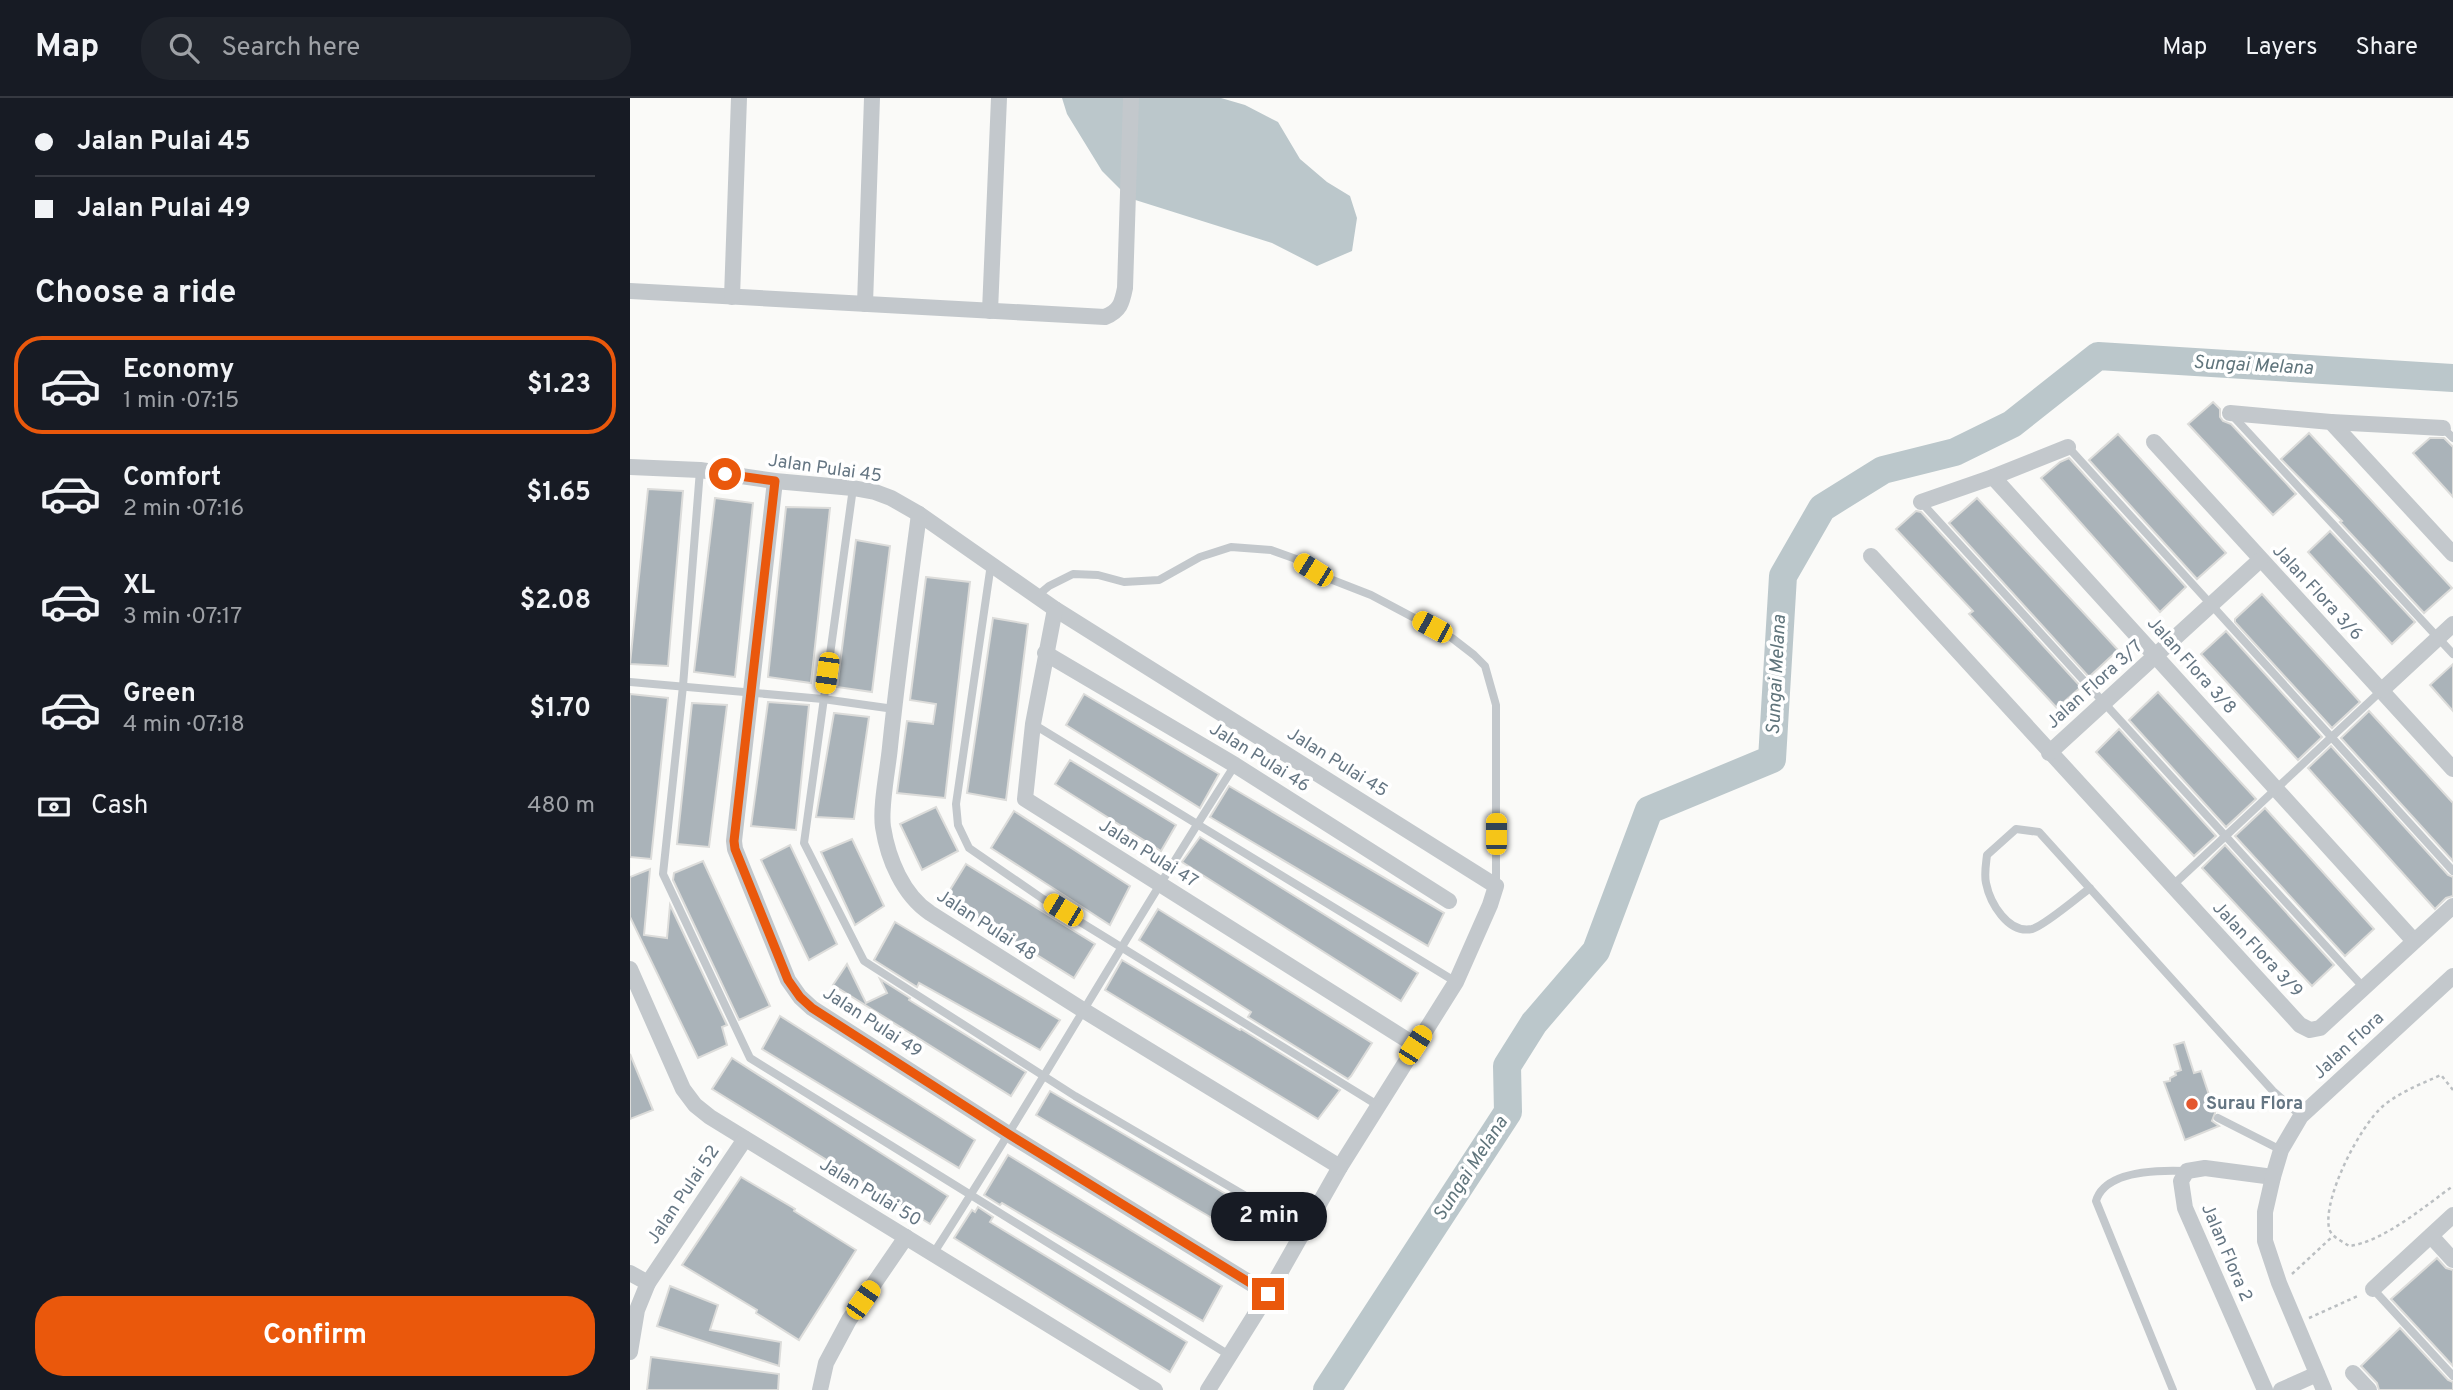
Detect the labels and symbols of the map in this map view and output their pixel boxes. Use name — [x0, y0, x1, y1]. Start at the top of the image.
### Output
water label: Sungai Melana — [2192, 351, 2314, 381]
street label: Jalan Pulai 45 — [767, 450, 883, 488]
route start — [709, 458, 741, 490]
street label: Jalan Flora 3/6 — [2267, 540, 2367, 646]
car — [1290, 550, 1337, 590]
car — [1409, 608, 1456, 646]
street label: Jalan Flora 3/8 — [2141, 612, 2241, 720]
water label: Sungai Melana — [1762, 614, 1792, 736]
street label: Jalan Flora 3/7 — [2042, 636, 2148, 734]
car — [814, 651, 841, 695]
street label: Jalan Pulai 46 — [1204, 718, 1314, 798]
street label: Jalan Pulai 45 — [1282, 723, 1392, 803]
car — [1486, 813, 1507, 855]
street label: Jalan Pulai 47 — [1094, 814, 1202, 894]
street label: Jalan Pulai 48 — [932, 885, 1040, 967]
car — [1040, 890, 1087, 930]
street label: Jalan Flora 3/9 — [2207, 897, 2307, 1003]
street label: Jalan Pulai 49 — [818, 982, 926, 1064]
street label: Jalan Flora — [2309, 1007, 2389, 1085]
car — [1395, 1022, 1436, 1068]
place label: Surau Flora — [2206, 1093, 2303, 1116]
marker: Surau Flora — [2184, 1096, 2200, 1112]
water label: Sungai Melana — [1428, 1112, 1514, 1226]
street label: Jalan Pulai 52 — [642, 1141, 726, 1249]
street label: Jalan Pulai 50 — [815, 1154, 925, 1232]
callout: 2 min — [1210, 1192, 1326, 1242]
street label: Jalan Flora 2 — [2195, 1201, 2257, 1305]
car — [843, 1277, 884, 1323]
route end — [1252, 1278, 1284, 1310]

